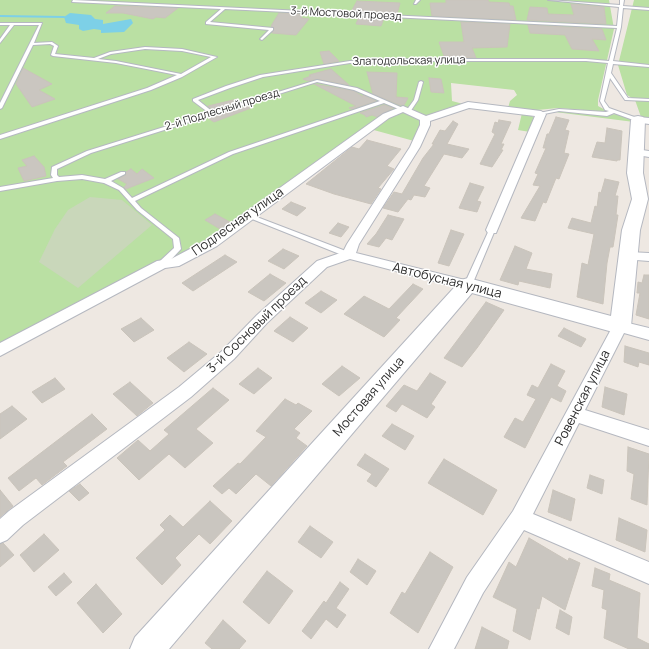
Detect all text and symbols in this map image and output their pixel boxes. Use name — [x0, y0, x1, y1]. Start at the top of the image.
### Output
street label: 3-й Мостовой проезд — [290, 4, 402, 24]
street label: Златодольская улица — [352, 53, 466, 69]
street label: 2-й Подлесный проезд — [163, 86, 281, 134]
street label: Подлесная улица — [189, 185, 287, 259]
street label: Автобусная улица — [391, 260, 503, 302]
street label: 3-й Сосновый проезд — [204, 273, 310, 377]
street label: Ровенская улица — [552, 348, 614, 448]
street label: Мостовая улица — [330, 354, 408, 440]

